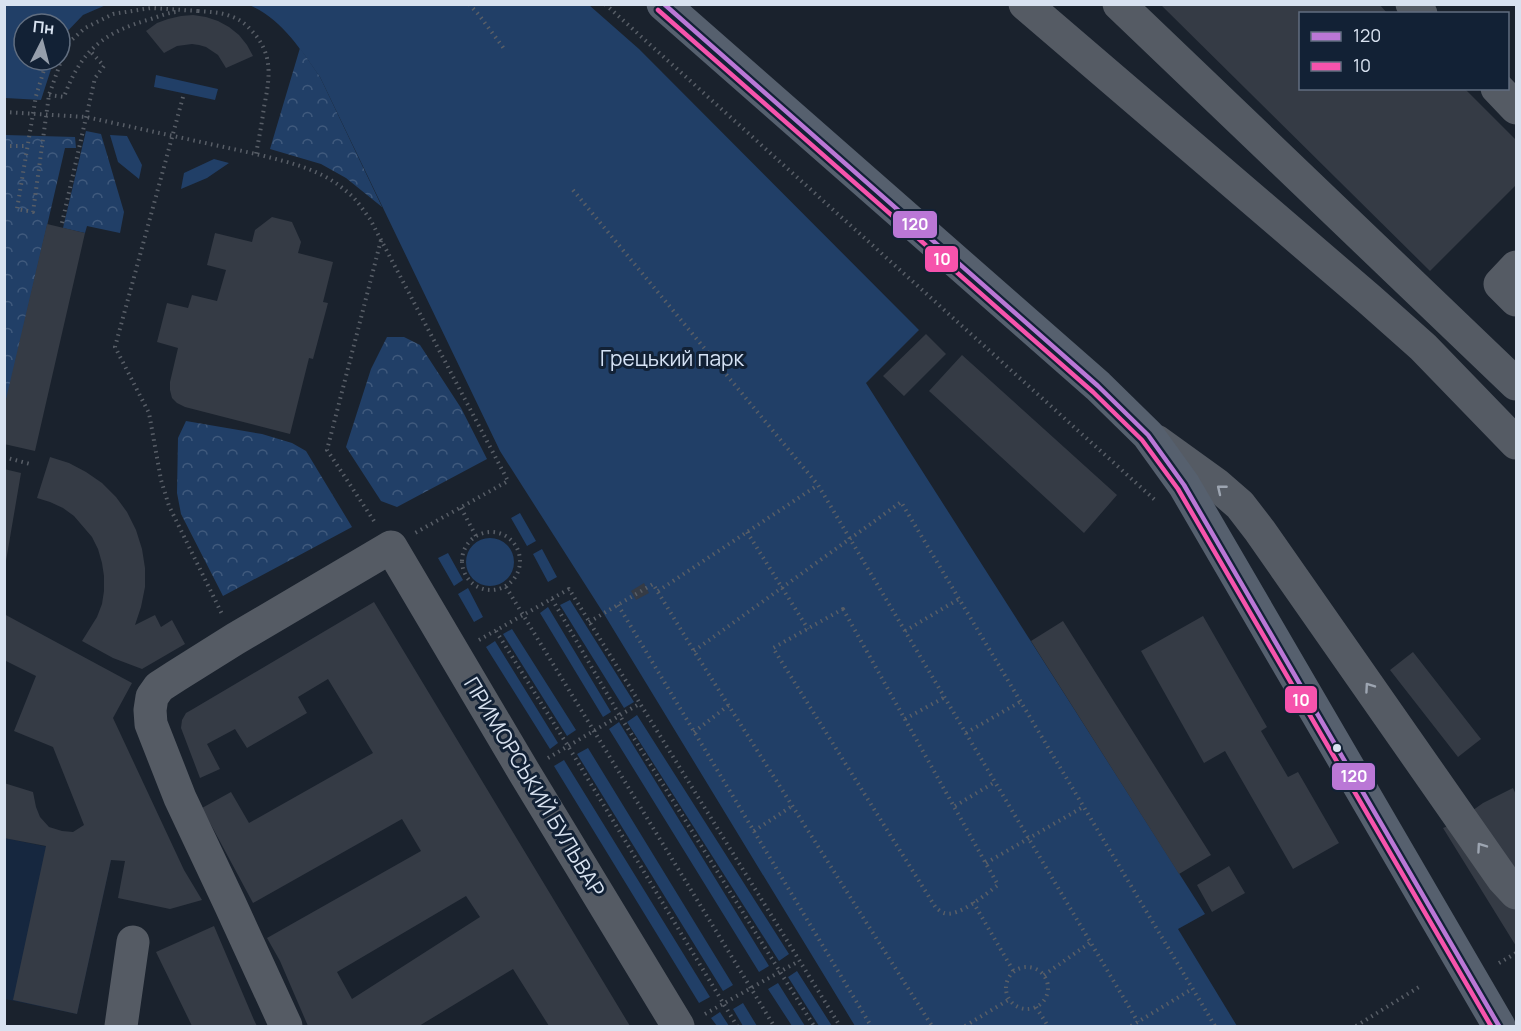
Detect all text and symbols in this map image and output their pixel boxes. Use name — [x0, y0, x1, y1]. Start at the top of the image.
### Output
north arrow — [12, 12, 72, 72]
legend — [1299, 12, 1509, 90]
text: Пн — [32, 15, 55, 39]
text: 120 — [1353, 23, 1381, 47]
text: 10 — [1353, 53, 1371, 77]
line badge: 120 — [892, 210, 938, 239]
text: 120 — [901, 213, 929, 235]
line badge: 10 — [924, 245, 959, 273]
text: 10 — [933, 248, 951, 270]
park label: Грецький парк — [600, 344, 745, 372]
one-way arrow — [1217, 485, 1228, 496]
street label: ПРИМОРСЬКИЙ БУЛЬВАР — [458, 672, 612, 902]
one-way arrow — [1365, 683, 1376, 694]
line badge: 10 — [1284, 685, 1318, 714]
text: 10 — [1292, 689, 1310, 711]
unlabelled marker — [1331, 742, 1343, 754]
line badge: 120 — [1331, 762, 1376, 791]
text: 120 — [1340, 765, 1368, 787]
one-way arrow — [1477, 843, 1488, 854]

